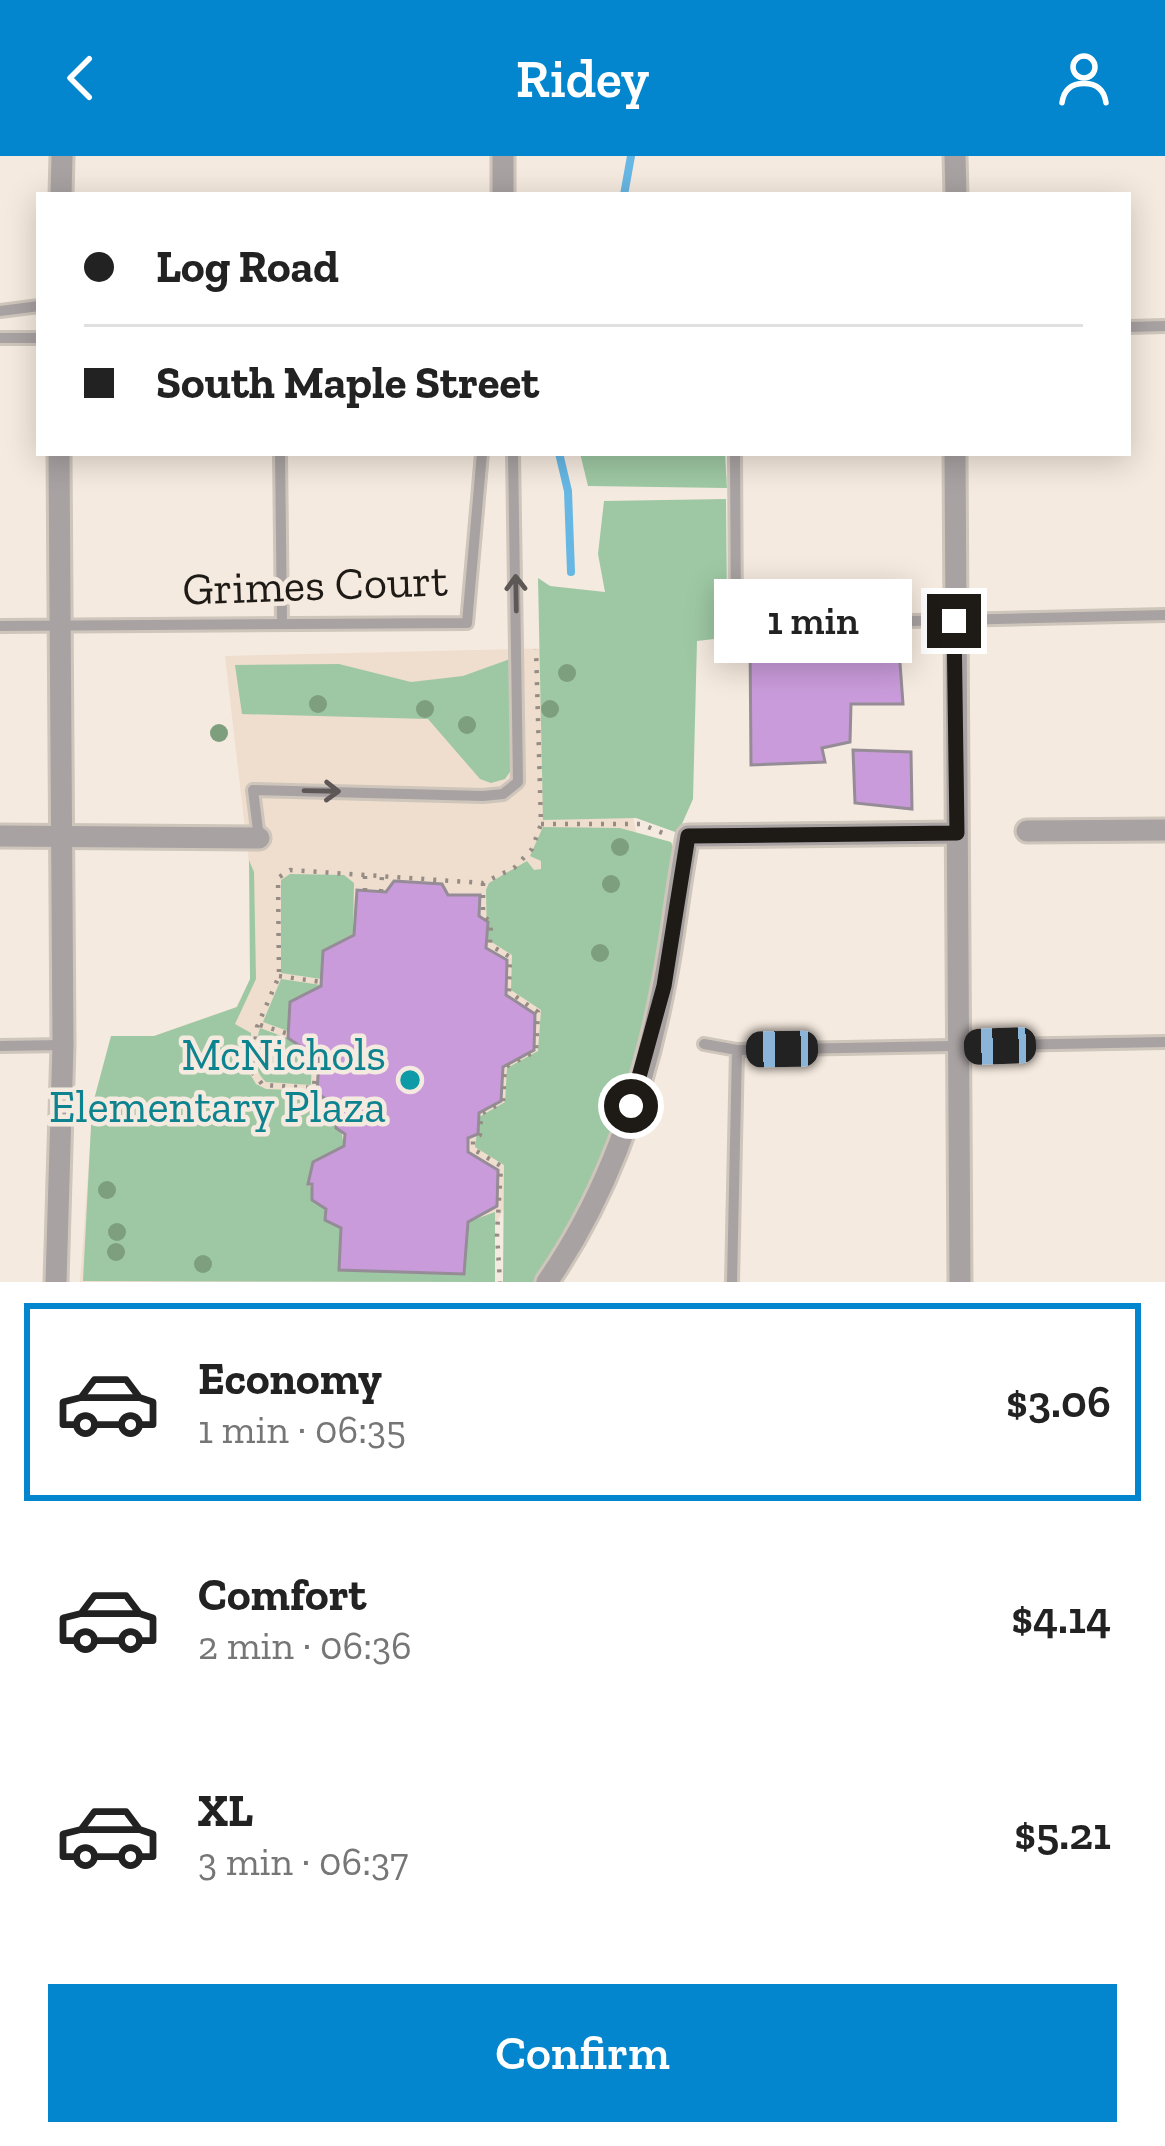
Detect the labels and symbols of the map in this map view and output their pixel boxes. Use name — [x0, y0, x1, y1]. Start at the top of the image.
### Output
street label: Grimes Court — [181, 553, 449, 617]
one-way arrow — [504, 574, 527, 613]
callout: 1 min — [714, 579, 912, 663]
route end — [927, 594, 981, 648]
one-way arrow — [302, 779, 341, 802]
car — [963, 1027, 1037, 1065]
place label: McNichols Elementary Plaza — [49, 1028, 386, 1134]
car — [746, 1030, 818, 1068]
marker: McNichols Elementary Plaza — [397, 1067, 423, 1093]
route start — [604, 1079, 658, 1133]

